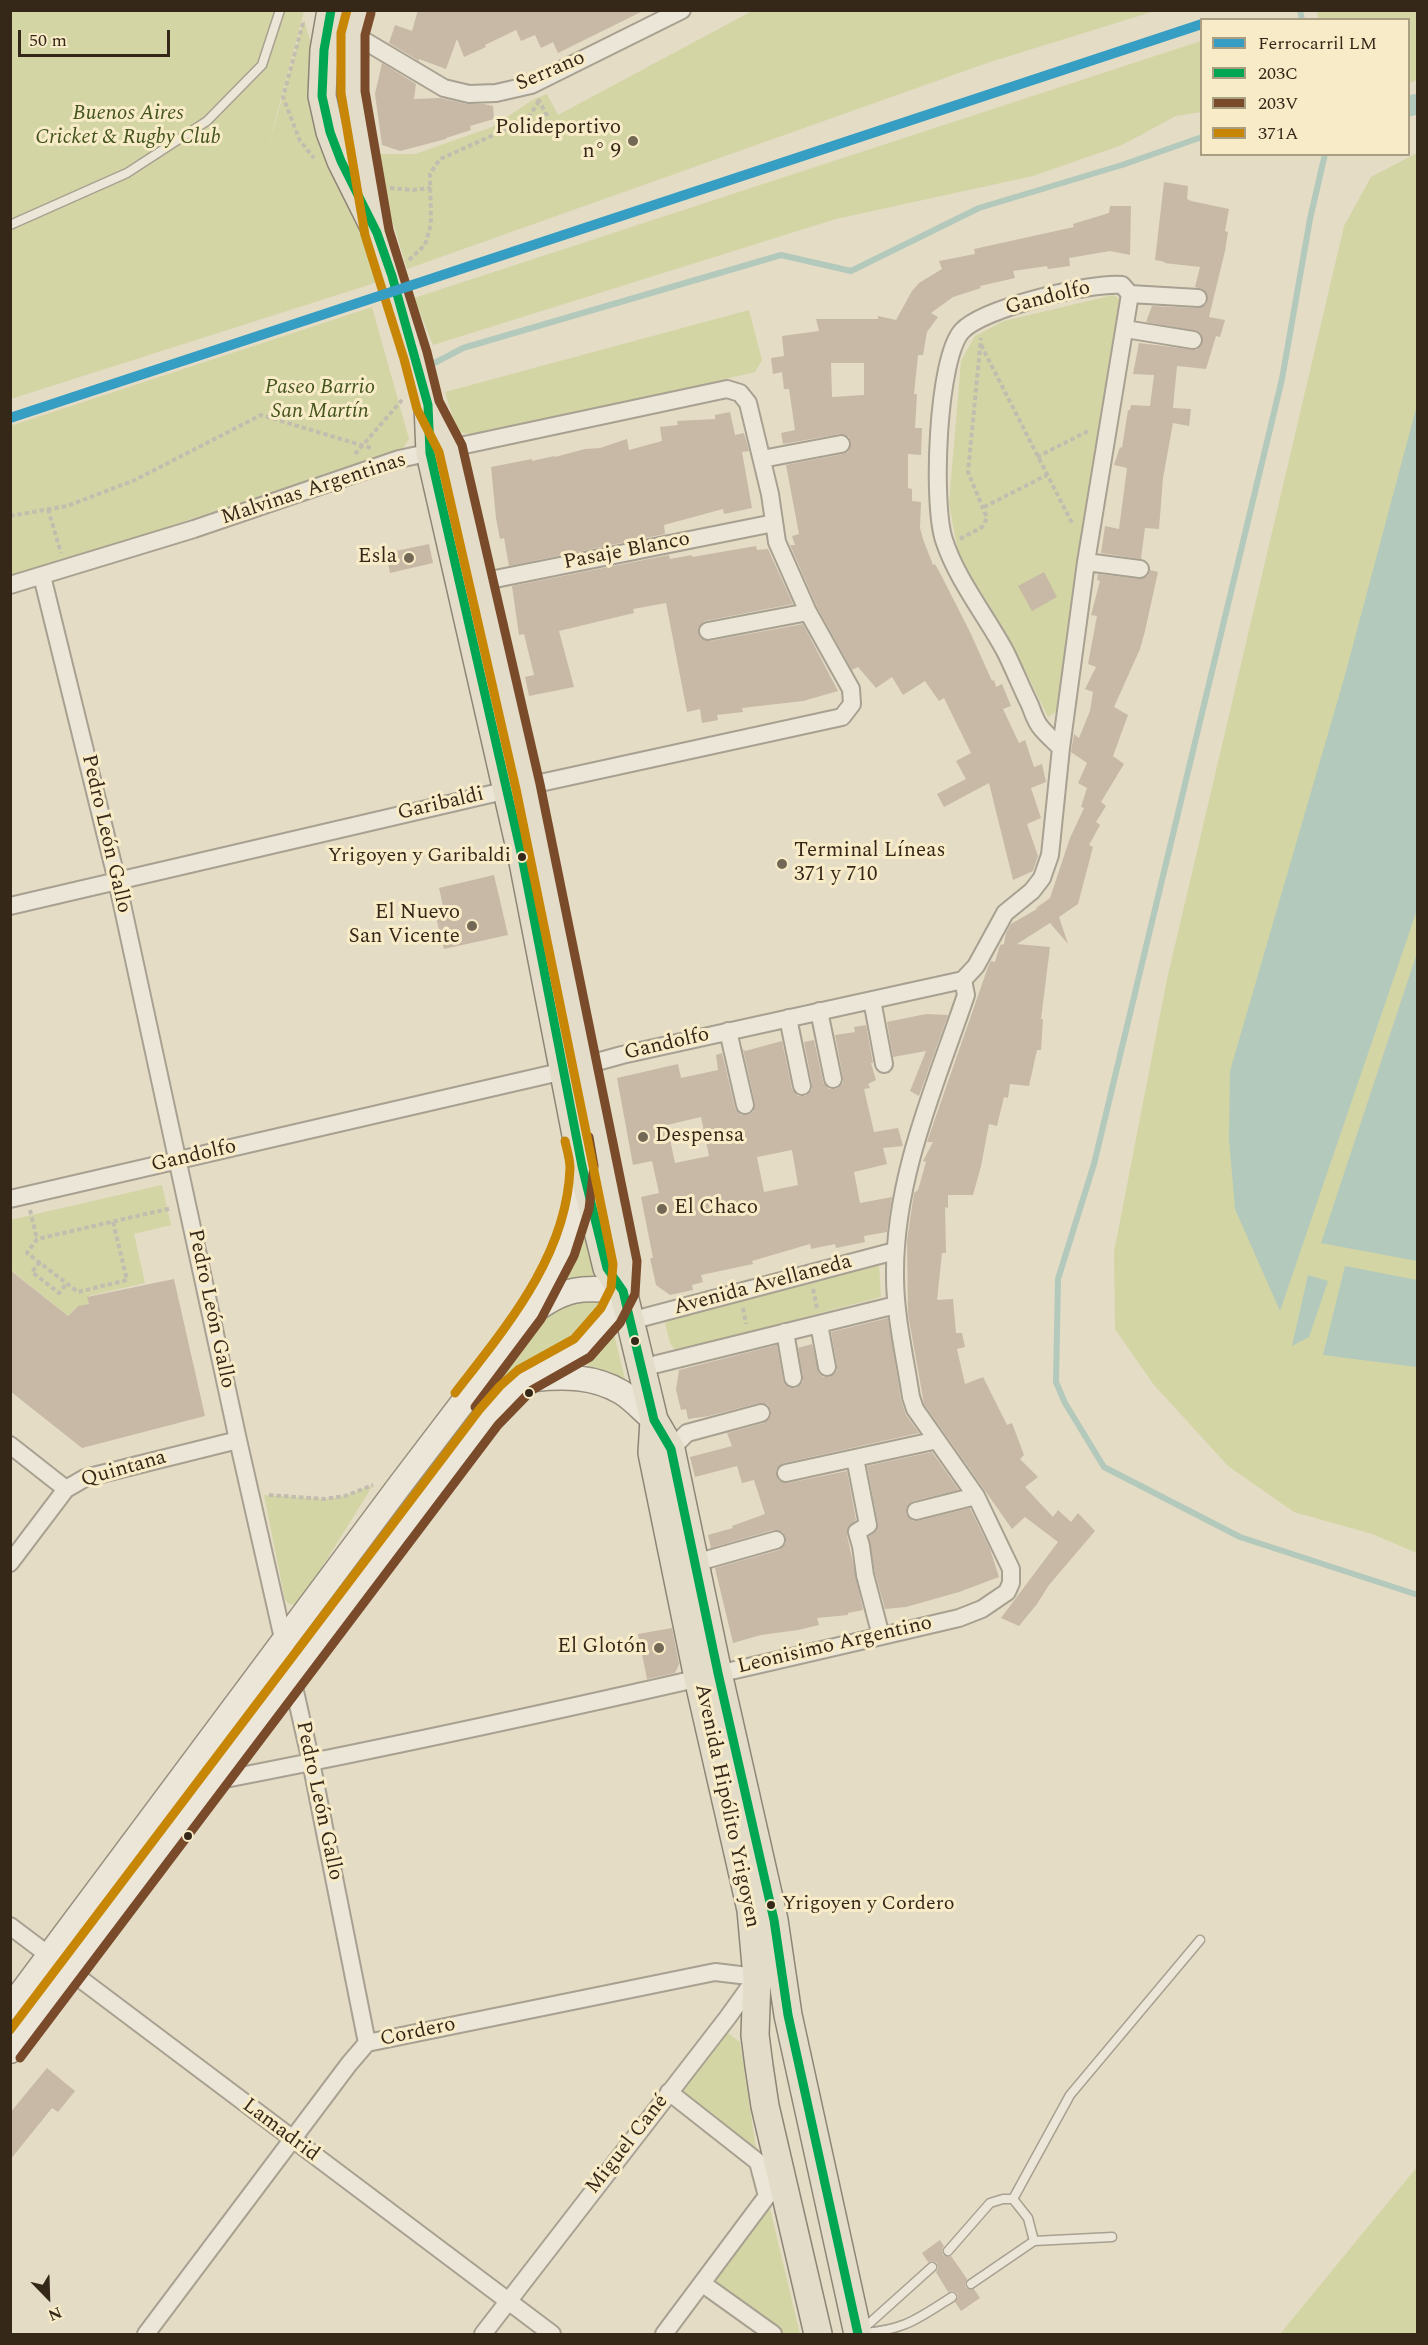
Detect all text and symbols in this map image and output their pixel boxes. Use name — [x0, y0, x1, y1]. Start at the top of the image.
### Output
scale bar — [21, 18, 172, 56]
legend — [1200, 18, 1410, 156]
text: 50 m — [29, 27, 67, 54]
text: Ferrocarril LM — [1258, 30, 1377, 57]
street label: Serrano — [513, 46, 589, 98]
text: 203C — [1258, 60, 1298, 87]
text: 203V — [1258, 90, 1298, 117]
park label: Buenos Aires Cricket & Rugby Club — [35, 102, 221, 152]
place label: Polideportivo n° 9 — [495, 116, 621, 166]
text: 371A — [1258, 120, 1299, 147]
marker: Polideportivo n° 9 — [626, 134, 640, 148]
street label: Gandolfo — [1003, 276, 1093, 322]
park label: Paseo Barrio San Martín — [265, 376, 375, 426]
street label: Malvinas Argentinas — [218, 448, 410, 532]
street label: Pasaje Blanco — [562, 527, 692, 577]
place label: Esla — [358, 545, 397, 571]
marker: Esla — [402, 551, 416, 565]
street label: Pedro León Gallo — [74, 752, 136, 916]
street label: Garibaldi — [395, 783, 487, 827]
place label: Terminal Líneas 371 y 710 — [794, 839, 946, 889]
place label: Yrigoyen y Garibaldi — [328, 845, 511, 869]
marker: Yrigoyen y Garibaldi — [516, 851, 528, 863]
marker: Terminal Líneas 371 y 710 — [775, 857, 789, 871]
place label: El Nuevo San Vicente — [349, 901, 460, 951]
marker: El Nuevo San Vicente — [465, 919, 479, 933]
street label: Gandolfo — [622, 1023, 712, 1067]
place label: Despensa — [655, 1124, 744, 1150]
marker: Despensa — [636, 1130, 650, 1144]
street label: Gandolfo — [149, 1135, 239, 1179]
place label: El Chaco — [674, 1196, 758, 1222]
marker: El Chaco — [655, 1202, 669, 1216]
street label: Pedro León Gallo — [181, 1227, 239, 1391]
street label: Avenida Avellaneda — [671, 1250, 855, 1322]
unlabelled marker — [629, 1335, 641, 1347]
unlabelled marker — [523, 1387, 535, 1399]
street label: Quintana — [78, 1446, 170, 1494]
street label: Leonisimo Argentino — [735, 1611, 935, 1681]
place label: El Glotón — [557, 1635, 647, 1661]
marker: El Glotón — [652, 1641, 666, 1655]
street label: Avenida Hipólito Yrigoyen — [688, 1682, 764, 1930]
street label: Pedro León Gallo — [289, 1719, 347, 1883]
unlabelled marker — [182, 1830, 194, 1842]
place label: Yrigoyen y Cordero — [782, 1893, 954, 1917]
marker: Yrigoyen y Cordero — [765, 1899, 777, 1911]
street label: Cordero — [378, 2013, 458, 2053]
street label: Miguel Cané — [581, 2090, 675, 2200]
street label: Lamadrid — [236, 2094, 324, 2168]
north arrow — [18, 2267, 78, 2327]
text: N — [44, 2300, 66, 2327]

